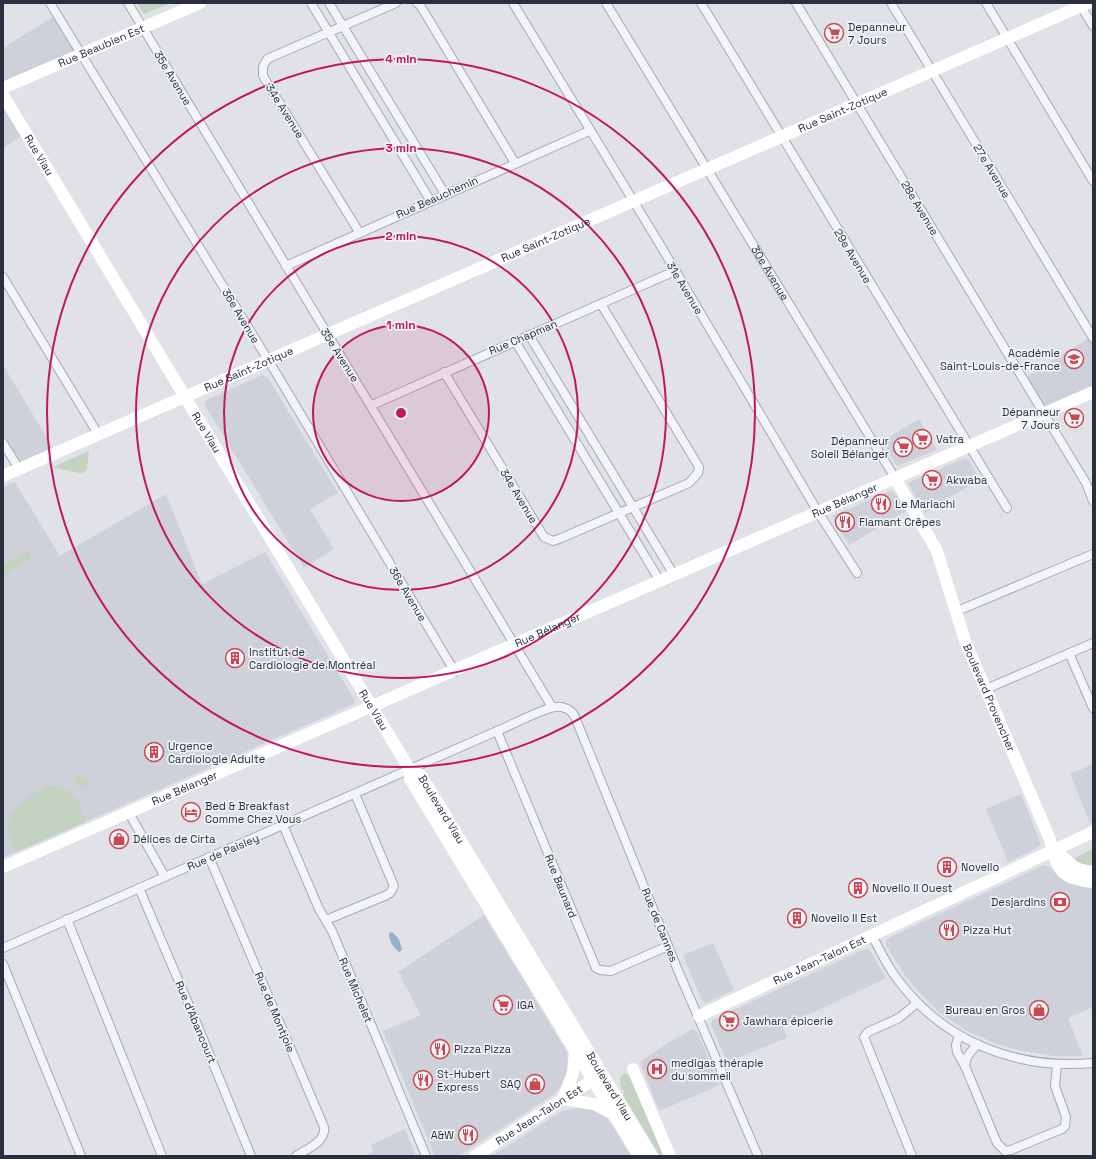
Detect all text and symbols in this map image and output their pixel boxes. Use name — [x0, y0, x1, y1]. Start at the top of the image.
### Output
place label: Depanneur 7 Jours — [848, 20, 906, 47]
street label: Rue Beaubien Est — [56, 21, 147, 70]
supermarket icon: Depanneur 7 Jours — [823, 22, 845, 44]
street label: 35e Avenue — [151, 48, 195, 108]
text: 4 min — [385, 51, 417, 67]
street label: 34e Avenue — [263, 81, 307, 141]
street label: Rue Saint-Zotique — [796, 84, 889, 136]
street label: Rue Viau — [21, 132, 57, 178]
text: 3 min — [385, 140, 417, 156]
street label: 27e Avenue — [970, 141, 1014, 201]
street label: Rue Beauchemin — [394, 173, 480, 221]
street label: 28e Avenue — [898, 178, 942, 238]
street label: Rue Saint-Zotique — [499, 214, 592, 265]
street label: 29e Avenue — [831, 226, 875, 286]
text: 2 min — [385, 228, 417, 244]
street label: 30e Avenue — [748, 243, 792, 303]
street label: 31e Avenue — [664, 259, 706, 317]
street label: 36e Avenue — [219, 286, 263, 346]
street label: Rue Chapman — [487, 316, 559, 358]
text: 1 min — [386, 317, 416, 333]
street label: 35e Avenue — [318, 325, 362, 385]
street label: Rue Saint-Zotique — [202, 343, 295, 394]
place label: Académie Saint-Louis-de-France — [940, 346, 1060, 373]
school or university icon: Académie Saint-Louis-de-France — [1063, 348, 1085, 370]
place label: Dépanneur 7 Jours — [1002, 405, 1060, 432]
centre of rings — [394, 406, 408, 420]
supermarket icon: Dépanneur 7 Jours — [1063, 407, 1085, 429]
street label: Rue Viau — [189, 409, 224, 455]
supermarket icon: Vatra — [911, 428, 933, 450]
place label: Vatra — [936, 432, 964, 446]
place label: Dépanneur Soleil Bélanger — [811, 434, 889, 461]
supermarket icon: Dépanneur Soleil Bélanger — [892, 436, 914, 458]
street label: 34e Avenue — [497, 466, 541, 526]
supermarket icon: Akwaba — [921, 469, 943, 491]
place label: Akwaba — [946, 473, 988, 487]
street label: Rue Bélanger — [810, 480, 880, 521]
restaurant icon: Le Mariachi — [870, 493, 892, 515]
place label: Le Mariachi — [895, 497, 955, 511]
restaurant icon: Flamant Crêpes — [834, 511, 856, 533]
place label: Flamant Crêpes — [859, 515, 941, 529]
street label: 36e Avenue — [386, 564, 430, 624]
street label: Rue Bélanger — [513, 609, 583, 650]
street label: Boulevard Provencher — [960, 642, 1019, 754]
place label: Institut de Cardiologie de Montréal — [249, 645, 375, 672]
building icon: Institut de Cardiologie de Montréal — [224, 647, 246, 669]
street label: Rue Viau — [356, 687, 391, 733]
place label: Urgence Cardiologie Adulte — [168, 739, 265, 766]
building icon: Urgence Cardiologie Adulte — [143, 741, 165, 763]
street label: Rue Bélanger — [149, 767, 220, 808]
street label: Boulevard Viau — [415, 772, 468, 846]
place label: Bed & Breakfast Comme Chez Vous — [205, 799, 302, 826]
hotel icon: Bed & Breakfast Comme Chez Vous — [180, 801, 202, 823]
shop icon: Délices de Cirta — [108, 828, 130, 850]
street label: Rue de Paisley — [185, 831, 261, 873]
place label: Délices de Cirta — [133, 832, 216, 846]
street label: Rue Baunard — [542, 852, 580, 920]
building icon: Novello — [936, 856, 958, 878]
place label: Novello — [961, 860, 999, 874]
building icon: Novello II Ouest — [847, 877, 869, 899]
place label: Novello II Ouest — [872, 881, 953, 895]
street label: Rue de Cannes — [639, 886, 681, 964]
bank icon: Desjardins — [1049, 891, 1071, 913]
place label: Desjardins — [991, 895, 1046, 909]
building icon: Novello II Est — [786, 907, 808, 929]
place label: Novello II Est — [811, 911, 877, 925]
restaurant icon: Pizza Hut — [938, 919, 960, 941]
place label: Pizza Hut — [963, 923, 1012, 937]
street label: Rue Jean-Talon Est — [771, 932, 868, 987]
street label: Rue Michelet — [336, 955, 376, 1025]
street label: Rue de Montjoie — [252, 970, 298, 1054]
street label: Rue d'Abancourt — [172, 979, 220, 1065]
supermarket icon: IGA — [492, 994, 514, 1016]
place label: IGA — [517, 998, 534, 1012]
shop icon: Bureau en Gros — [1028, 999, 1050, 1021]
place label: Bureau en Gros — [945, 1003, 1025, 1017]
supermarket icon: Jawhara épicerie — [718, 1010, 740, 1032]
place label: Jawhara épicerie — [743, 1014, 833, 1028]
restaurant icon: Pizza Pizza — [429, 1038, 451, 1060]
place label: Pizza Pizza — [454, 1042, 512, 1056]
street label: Boulevard Viau — [583, 1049, 636, 1123]
place label: medigas thérapie du sommeil — [671, 1056, 764, 1083]
hospital icon: medigas thérapie du sommeil — [646, 1058, 668, 1080]
place label: St-Hubert Express — [437, 1067, 490, 1094]
restaurant icon: St-Hubert Express — [412, 1069, 434, 1091]
shop icon: SAQ — [524, 1073, 546, 1095]
place label: SAQ — [500, 1077, 521, 1091]
street label: Rue Jean-Talon Est — [493, 1082, 585, 1148]
restaurant icon: A&W — [457, 1124, 479, 1146]
place label: A&W — [431, 1128, 454, 1142]

